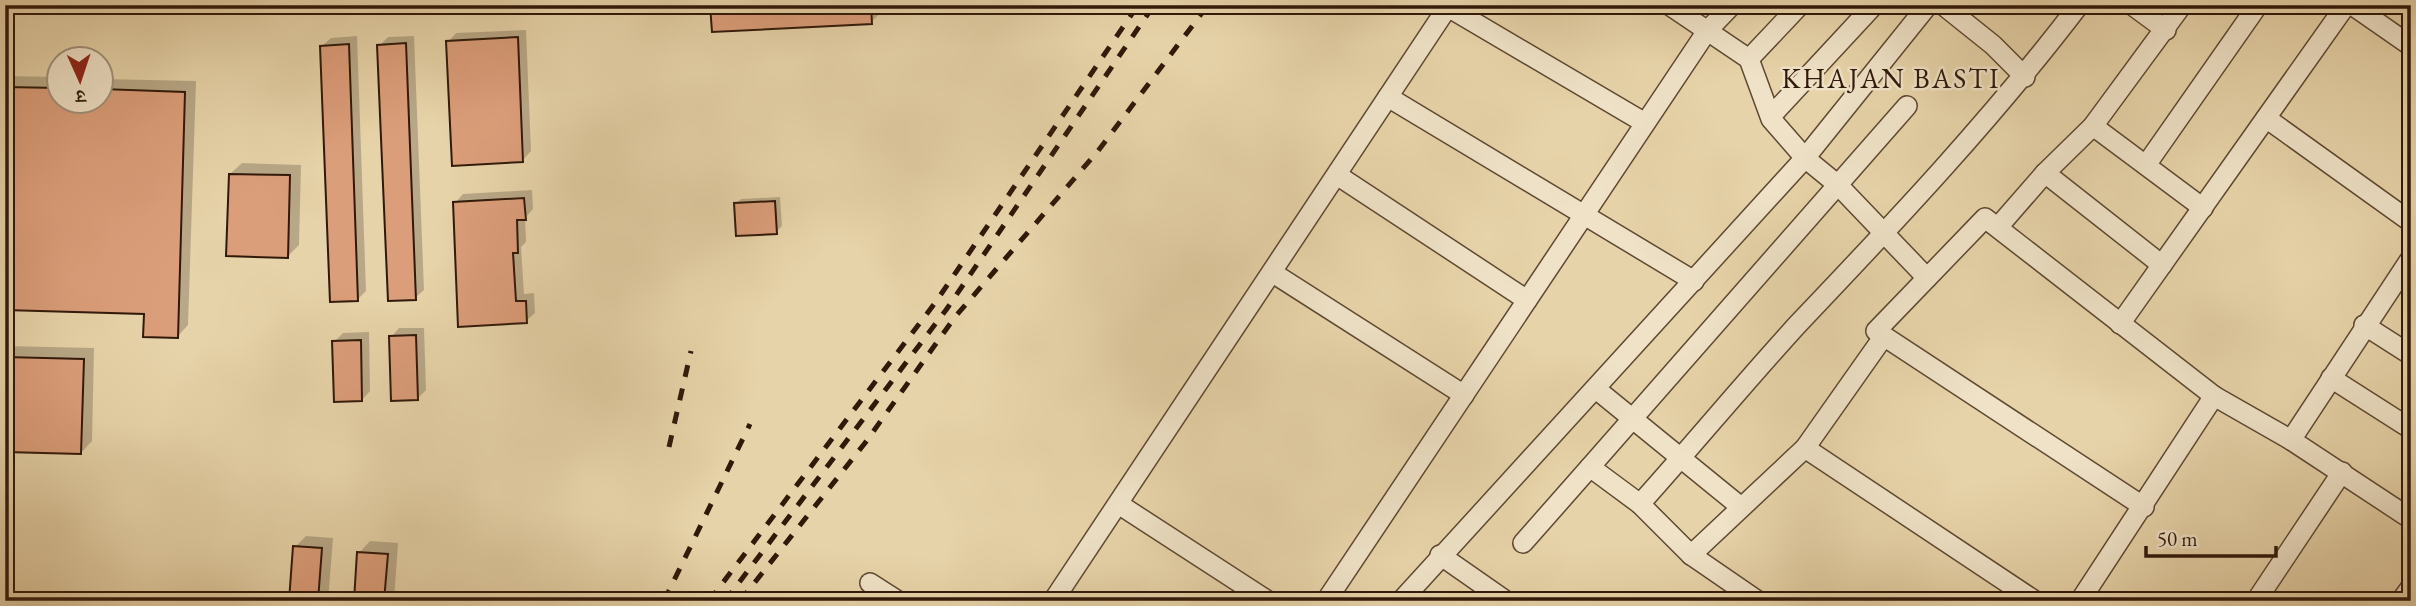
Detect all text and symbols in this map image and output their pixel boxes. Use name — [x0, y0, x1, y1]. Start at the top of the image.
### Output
north arrow — [46, 46, 116, 116]
district label: KHAJAN BASTI — [1782, 60, 2000, 96]
text: उ — [74, 84, 88, 109]
scale bar — [2146, 515, 2276, 559]
text: 50 m — [2157, 525, 2198, 552]

